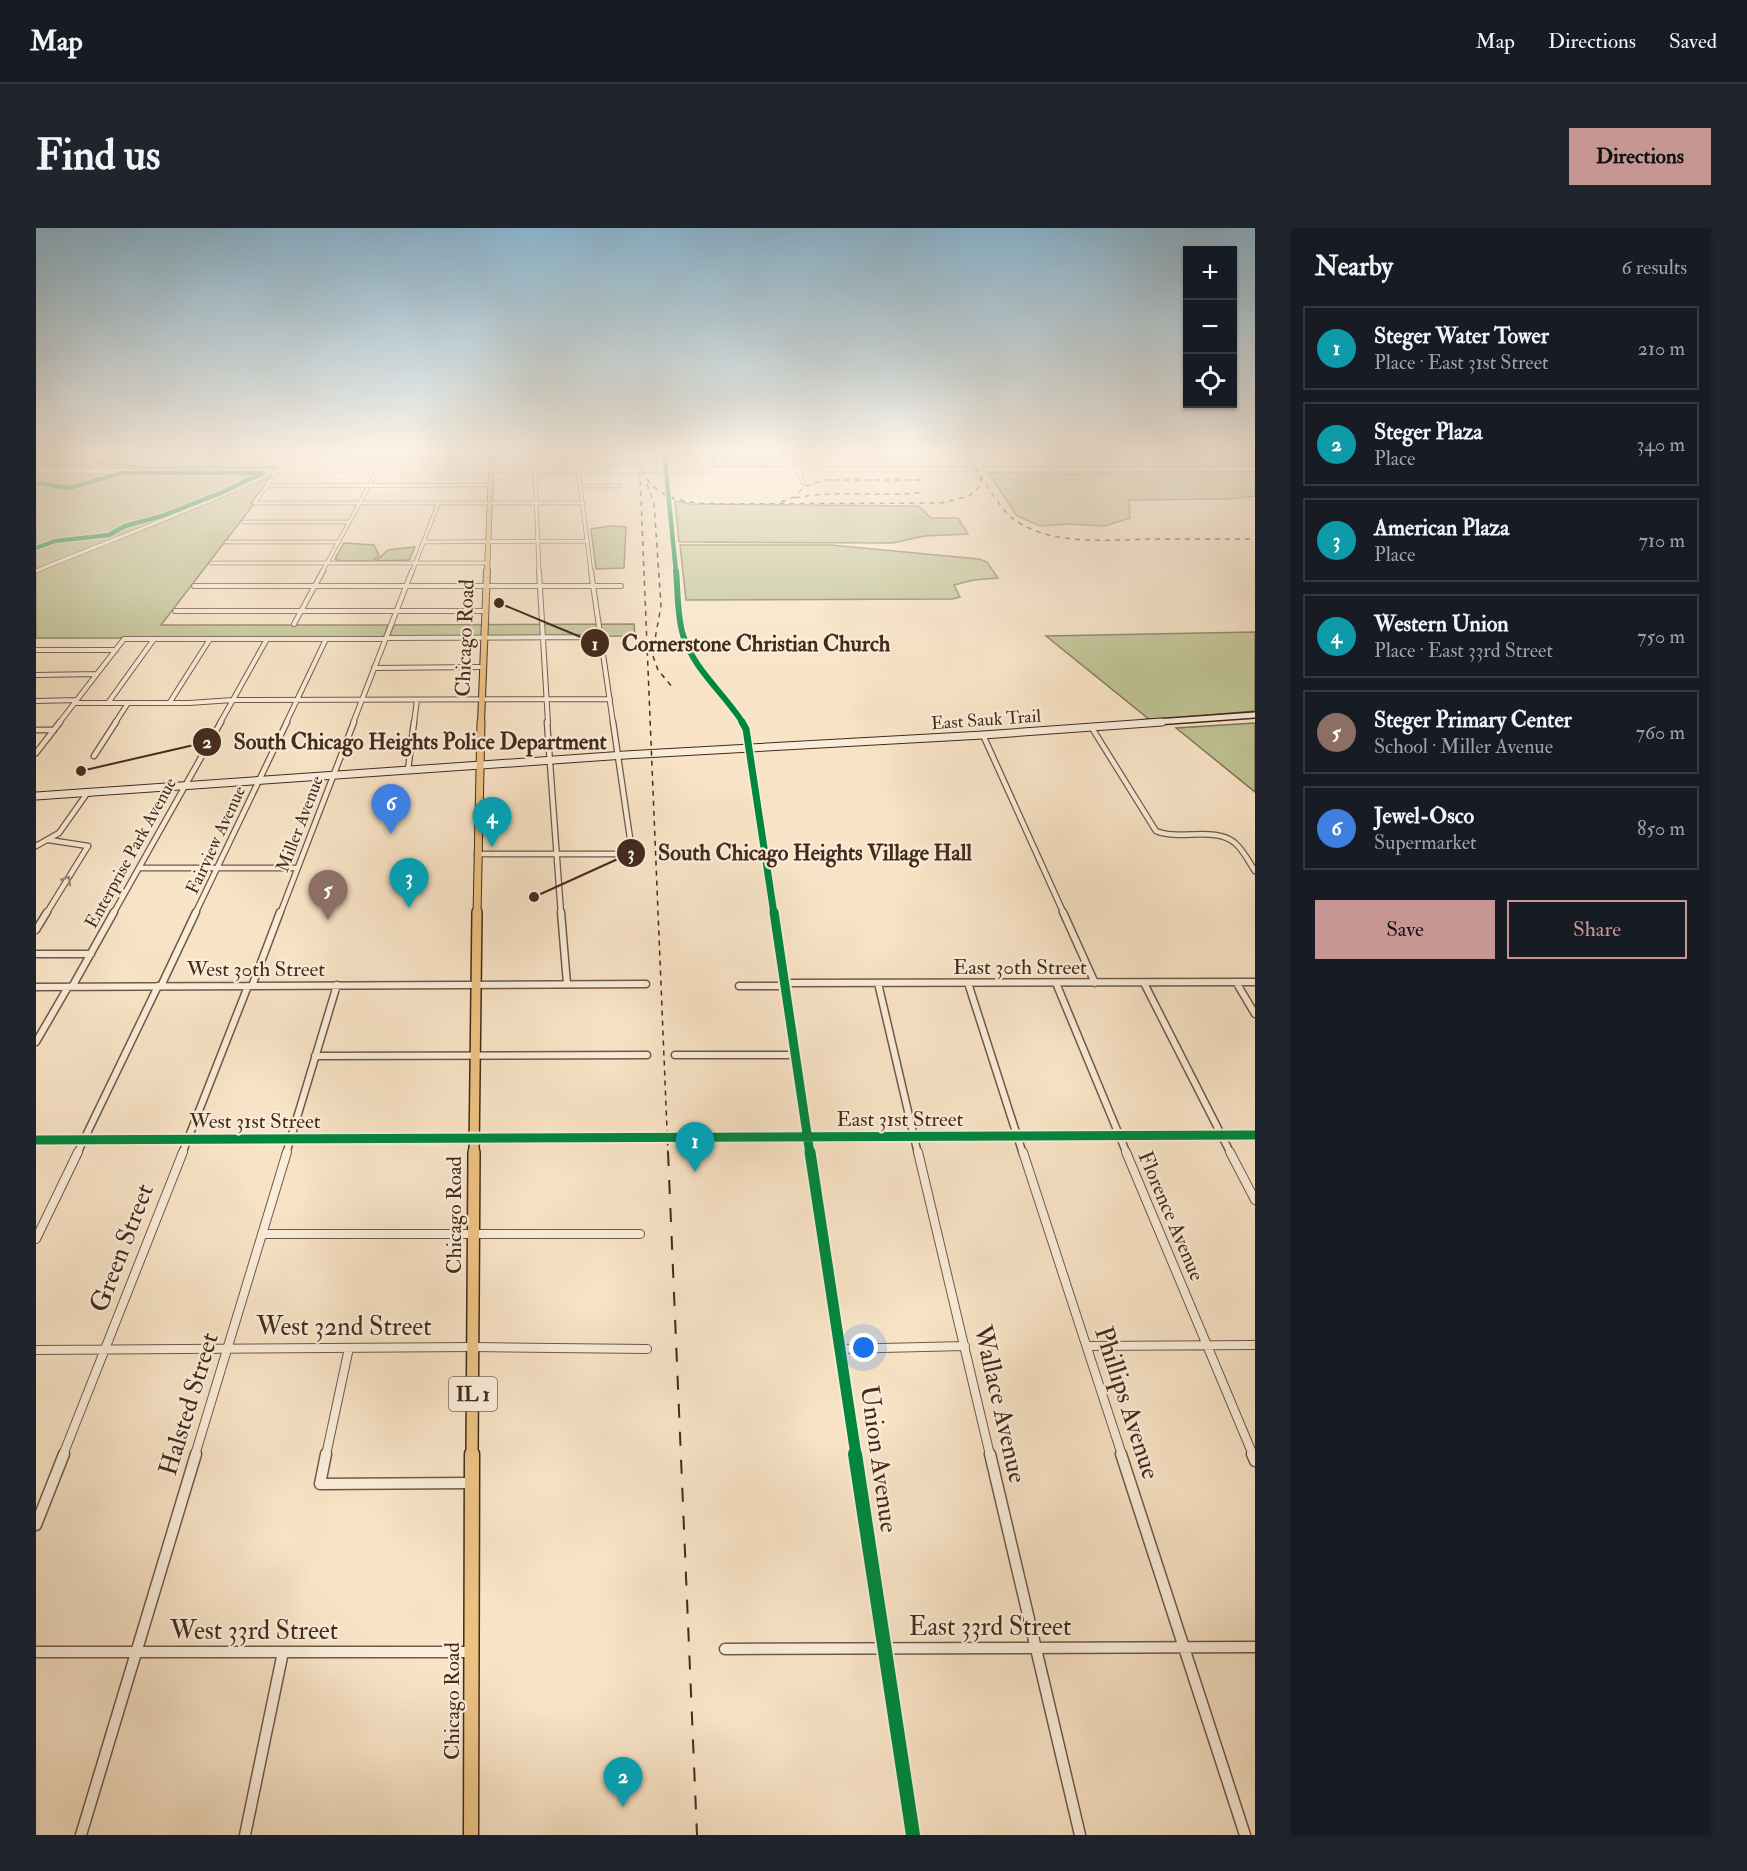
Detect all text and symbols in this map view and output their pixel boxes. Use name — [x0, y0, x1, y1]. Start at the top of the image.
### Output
text: Map — [30, 24, 83, 59]
text: Map — [1475, 28, 1515, 55]
text: Directions — [1548, 28, 1636, 55]
text: Saved — [1669, 28, 1717, 55]
button: Directions — [1569, 128, 1711, 185]
text: Find us — [36, 130, 160, 182]
map controls — [1183, 246, 1237, 408]
button: + — [1183, 246, 1237, 300]
text: Nearby — [1315, 251, 1393, 283]
text: 6 results — [1621, 255, 1687, 280]
button: − — [1183, 300, 1237, 354]
text: Steger Water Tower — [1374, 322, 1549, 350]
text: 1 — [1333, 336, 1340, 361]
text: 210 m — [1638, 336, 1685, 361]
text: Place · East 31st Street — [1374, 350, 1549, 375]
button: locate — [1183, 354, 1237, 408]
text: Steger Plaza — [1374, 418, 1483, 446]
text: 2 — [1331, 432, 1342, 457]
text: 340 m — [1637, 432, 1685, 457]
text: Place — [1374, 446, 1415, 471]
text: American Plaza — [1374, 514, 1509, 542]
text: 3 — [1333, 528, 1340, 553]
text: 710 m — [1639, 528, 1685, 553]
text: Place — [1374, 542, 1415, 567]
street label: Chicago Road — [449, 578, 481, 697]
text: Western Union — [1374, 610, 1509, 638]
callout: Cornerstone Christian Church — [580, 623, 902, 663]
text: 4 — [1331, 624, 1342, 649]
text: 750 m — [1637, 624, 1685, 649]
text: Cornerstone Christian Church — [622, 630, 891, 658]
text: 1 — [592, 633, 598, 656]
text: Place · East 33rd Street — [1374, 638, 1553, 663]
street label: East Sauk Trail — [930, 705, 1042, 735]
text: Steger Primary Center — [1374, 706, 1572, 734]
text: 5 — [1332, 720, 1341, 745]
text: 760 m — [1636, 720, 1685, 745]
callout: South Chicago Heights Police Department — [192, 722, 619, 762]
text: South Chicago Heights Police Department — [233, 728, 607, 757]
text: 2 — [202, 731, 212, 754]
text: School · Miller Avenue — [1374, 734, 1553, 759]
street label: Miller Avenue — [271, 772, 329, 876]
street label: Enterprise Park Avenue — [80, 773, 182, 932]
street label: Fairview Avenue — [181, 782, 251, 898]
pin: 6 — [372, 784, 410, 834]
pin: 4 — [472, 798, 512, 847]
text: Jewel-Osco — [1374, 802, 1474, 830]
text: 6 — [1331, 816, 1342, 841]
text: 850 m — [1637, 816, 1685, 841]
text: Supermarket — [1374, 830, 1477, 855]
callout: South Chicago Heights Village Hall — [616, 833, 984, 873]
text: South Chicago Heights Village Hall — [658, 839, 972, 868]
text: 3 — [628, 842, 635, 865]
pin: 3 — [390, 858, 428, 908]
pin: 5 — [308, 870, 348, 920]
one-way arrow — [60, 876, 71, 887]
button: Save — [1315, 900, 1495, 959]
button: Share — [1507, 900, 1687, 959]
street label: East 30th Street — [953, 954, 1087, 981]
street label: West 30th Street — [186, 956, 325, 983]
street label: East 31st Street — [837, 1106, 964, 1133]
street label: West 31st Street — [188, 1108, 321, 1135]
pin: 1 — [676, 1122, 714, 1172]
street label: Florence Avenue — [1132, 1147, 1211, 1285]
street label: Chicago Road — [441, 1155, 468, 1274]
street label: Green Street — [83, 1179, 161, 1317]
street label: West 32nd Street — [255, 1311, 432, 1343]
street label: Wallace Avenue — [966, 1321, 1034, 1486]
street label: Phillips Avenue — [1086, 1323, 1167, 1484]
street label: Halsted Street — [152, 1329, 226, 1479]
your location — [849, 1333, 878, 1362]
road number: IL 1 — [449, 1377, 497, 1411]
street label: Union Avenue — [853, 1383, 905, 1535]
street label: East 33rd Street — [909, 1611, 1071, 1643]
street label: West 33rd Street — [169, 1615, 338, 1647]
street label: Chicago Road — [439, 1641, 466, 1760]
pin: 2 — [604, 1758, 642, 1807]

